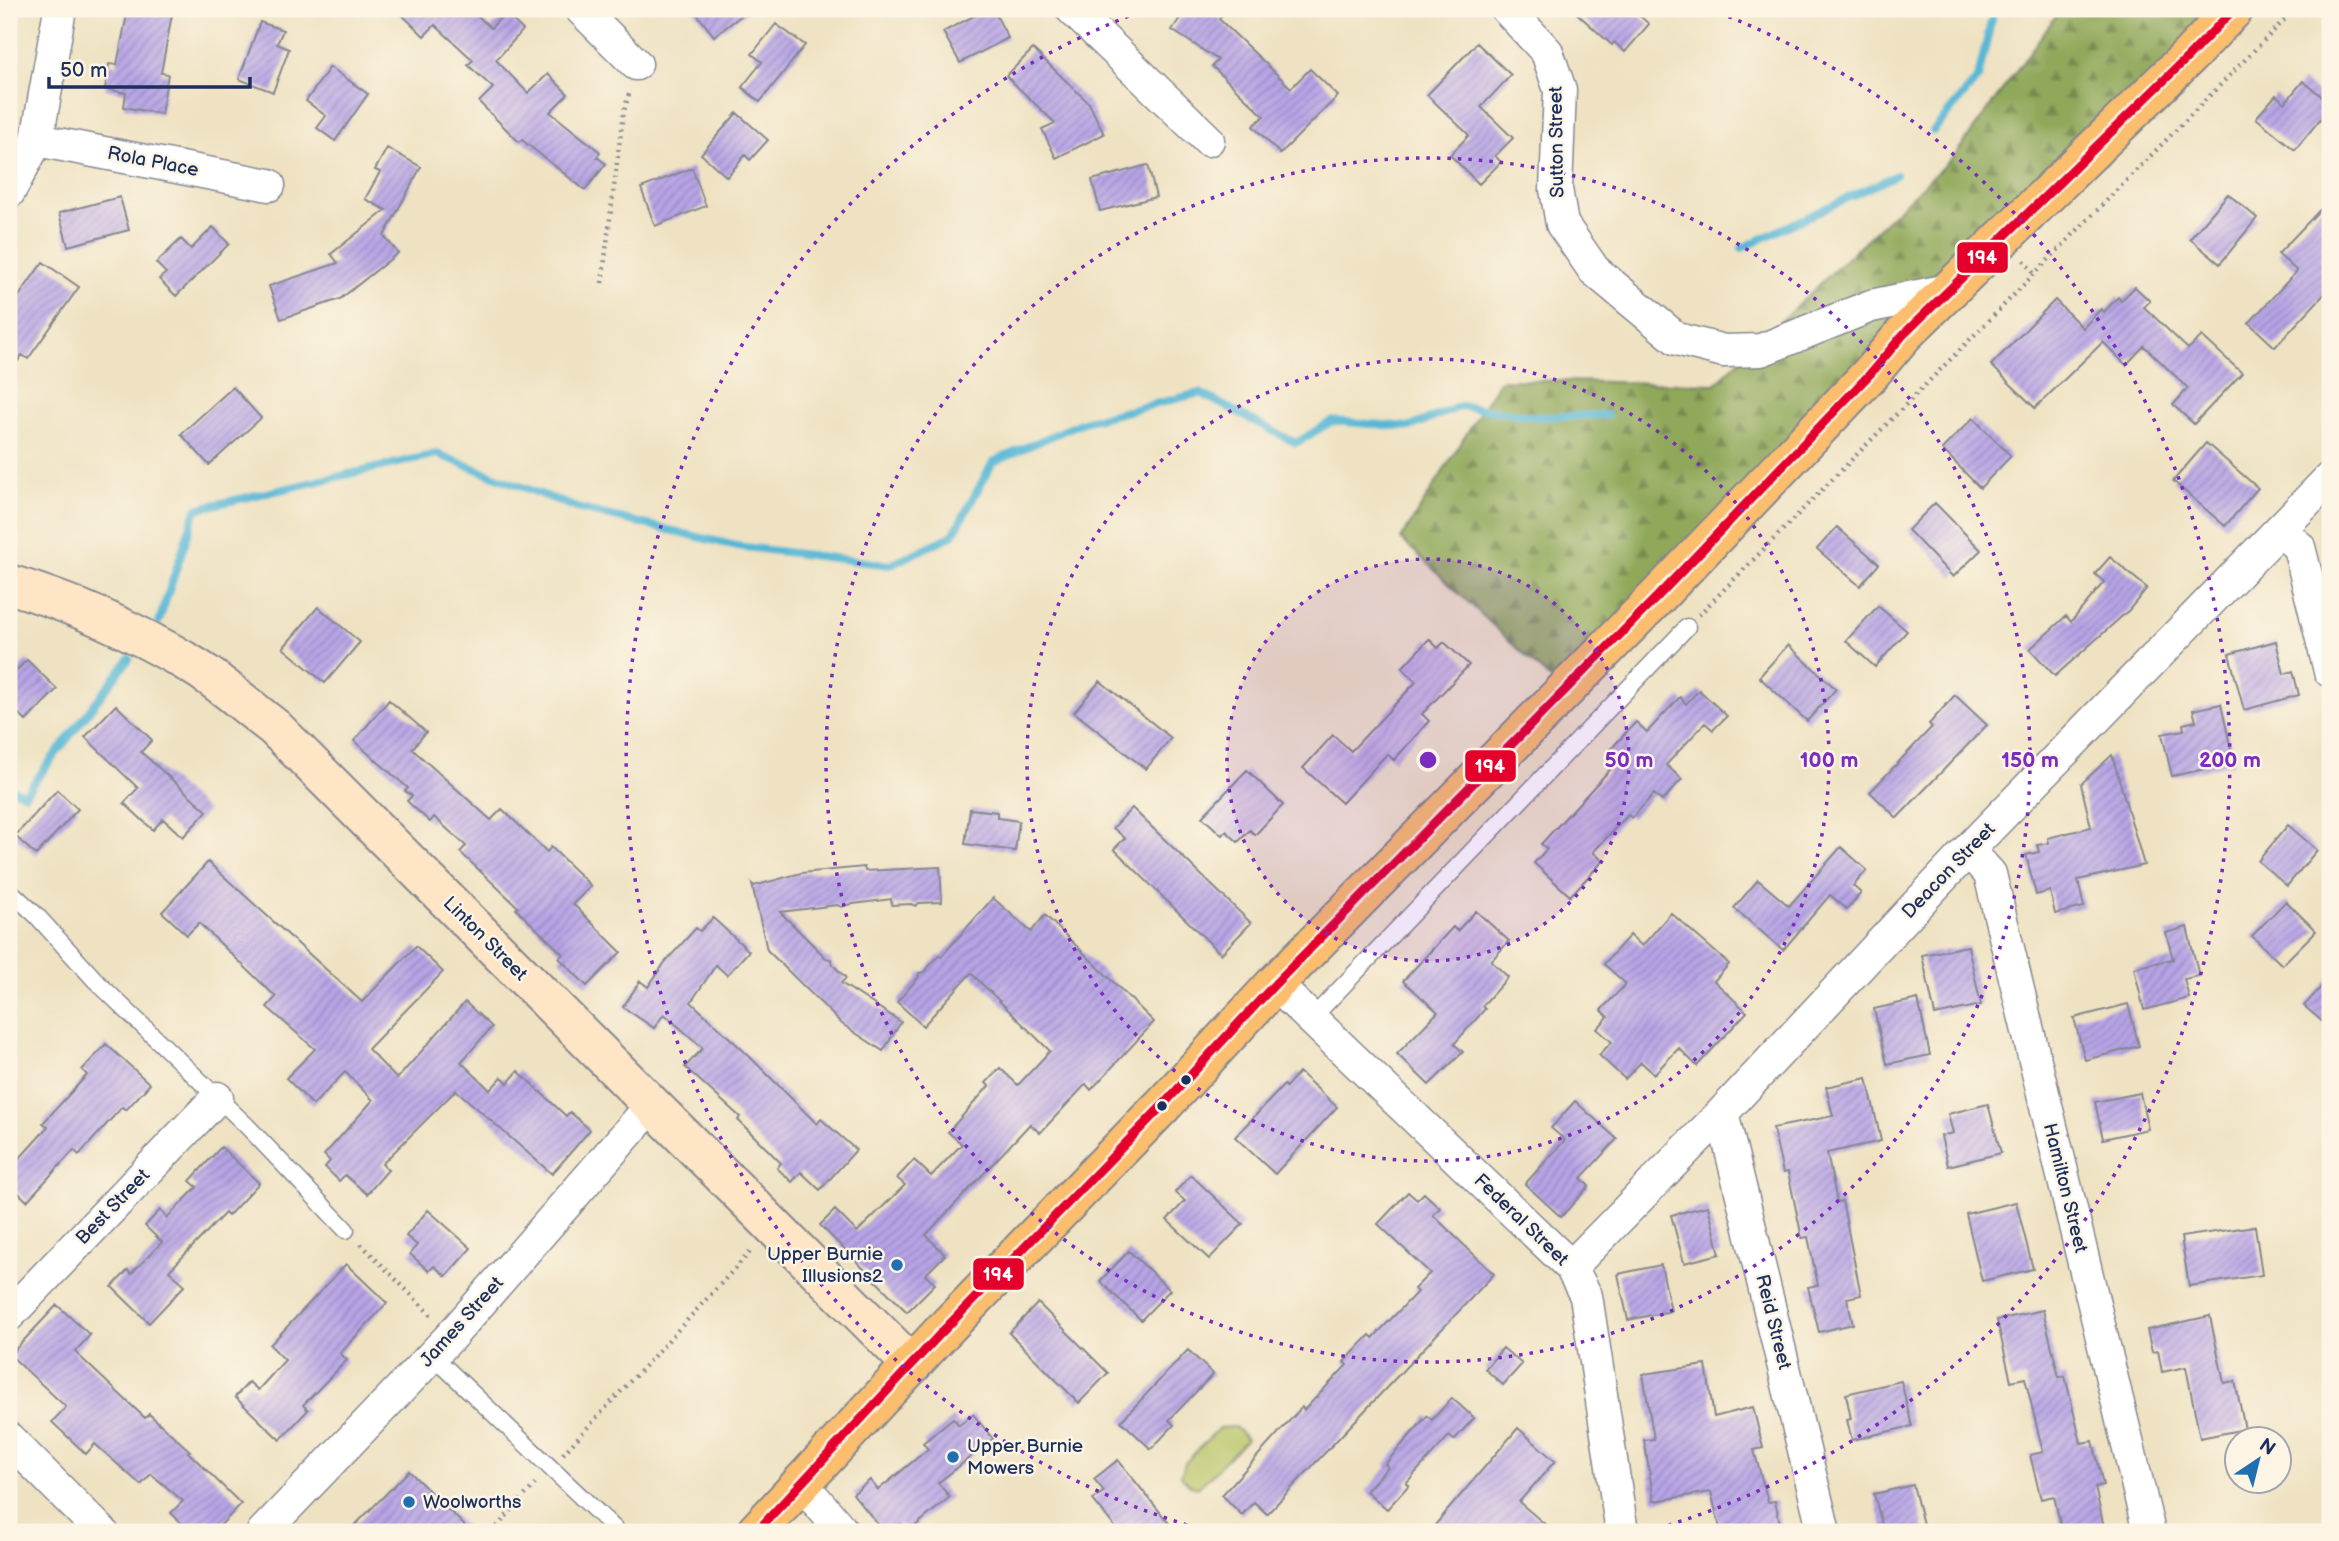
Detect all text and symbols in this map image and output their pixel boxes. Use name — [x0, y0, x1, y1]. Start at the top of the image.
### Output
scale bar — [49, 46, 250, 90]
text: 50 m — [60, 58, 107, 83]
street label: Sutton Street — [1545, 86, 1569, 198]
street label: Rola Place — [105, 142, 201, 182]
line badge: 194 — [1956, 241, 2009, 274]
text: 194 — [1967, 247, 1997, 270]
centre of rings — [1416, 748, 1440, 772]
text: 50 m — [1605, 748, 1653, 773]
text: 100 m — [1800, 748, 1858, 773]
text: 150 m — [2001, 748, 2059, 773]
text: 200 m — [2199, 748, 2261, 773]
line badge: 194 — [1464, 749, 1517, 783]
text: 194 — [1475, 756, 1505, 779]
street label: Deacon Street — [1898, 818, 2001, 924]
street label: Linton Street — [438, 892, 532, 986]
unlabelled marker — [1179, 1073, 1193, 1087]
unlabelled marker — [1155, 1099, 1169, 1113]
street label: Hamilton Street — [2038, 1121, 2092, 1255]
street label: Best Street — [71, 1164, 155, 1250]
street label: Federal Street — [1469, 1169, 1573, 1271]
place label: Upper Burnie Illusions2 — [767, 1243, 884, 1288]
marker: Upper Burnie Illusions2 — [889, 1257, 905, 1273]
line badge: 194 — [972, 1257, 1025, 1291]
text: 194 — [983, 1264, 1013, 1287]
street label: James Street — [415, 1272, 509, 1372]
street label: Reid Street — [1750, 1272, 1796, 1372]
north arrow — [2224, 1426, 2294, 1496]
text: N — [2254, 1434, 2279, 1461]
place label: Upper Burnie Mowers — [967, 1435, 1083, 1480]
marker: Upper Burnie Mowers — [945, 1449, 961, 1465]
place label: Woolworths — [423, 1491, 521, 1514]
marker: Woolworths — [401, 1494, 417, 1510]

